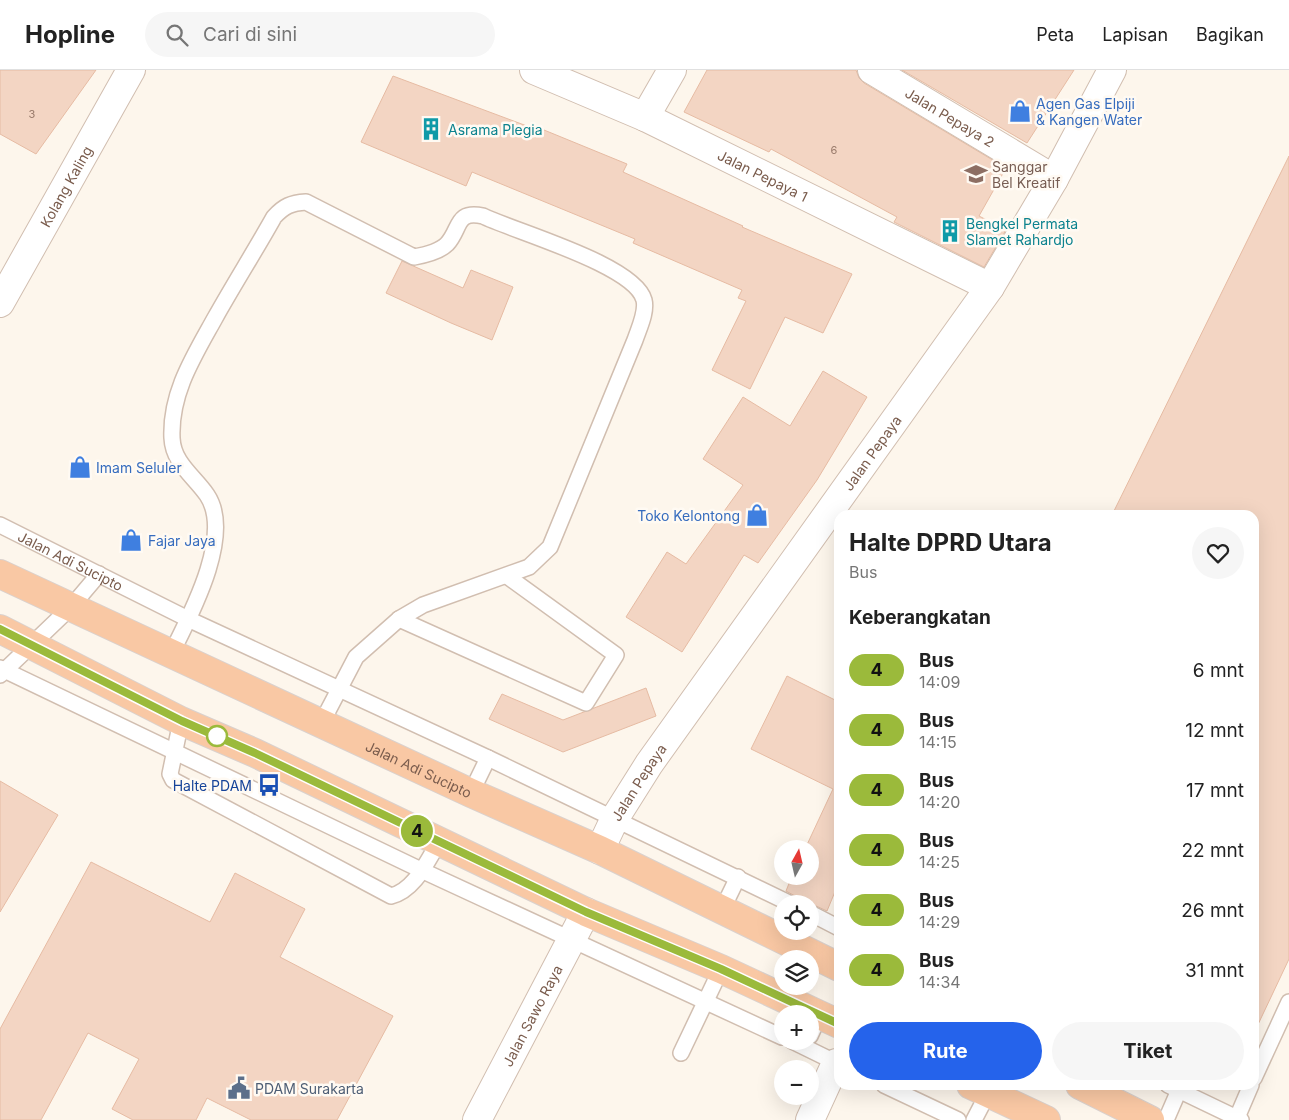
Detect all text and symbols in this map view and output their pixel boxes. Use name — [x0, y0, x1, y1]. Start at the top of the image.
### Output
search box — [145, 12, 495, 57]
text: Hopline — [25, 20, 115, 49]
icon: search — [163, 21, 191, 49]
text: Cari di sini — [203, 23, 297, 46]
text: Peta — [1036, 24, 1074, 45]
text: Lapisan — [1102, 24, 1168, 45]
text: Bagikan — [1196, 24, 1264, 45]
street label: Jalan Pepaya 2 — [902, 84, 998, 150]
place label: Agen Gas Elpiji & Kangen Water — [1036, 95, 1142, 128]
shop icon: Agen Gas Elpiji & Kangen Water — [1007, 98, 1033, 124]
house number: 3 — [29, 107, 36, 121]
building icon: Asrama Plegia — [418, 116, 444, 142]
place label: Asrama Plegia — [448, 121, 543, 138]
street label: Kolang Kaling — [36, 143, 95, 230]
house number: 6 — [831, 143, 838, 157]
street label: Jalan Pepaya 1 — [715, 146, 811, 204]
place label: Sanggar Bel Kreatif — [992, 158, 1060, 191]
school or university icon: Sanggar Bel Kreatif — [963, 161, 989, 187]
place label: Bengkel Permata Slamet Rahardjo — [966, 215, 1078, 248]
building icon: Bengkel Permata Slamet Rahardjo — [937, 218, 963, 244]
street label: Jalan Pepaya — [839, 412, 904, 493]
shop icon: Imam Seluler — [67, 454, 93, 480]
place label: Imam Seluler — [96, 459, 182, 476]
shop icon: Toko Kelontong — [744, 502, 770, 528]
place label: Toko Kelontong — [637, 507, 740, 524]
street label: Jalan Adi Sucipto — [15, 527, 126, 594]
shop icon: Fajar Jaya — [118, 527, 144, 553]
button: heart — [1192, 527, 1244, 579]
text: Halte DPRD Utara — [849, 528, 1052, 557]
place label: Fajar Jaya — [148, 532, 216, 549]
text: Bus — [849, 562, 877, 582]
text: Keberangkatan — [849, 606, 991, 629]
text: Bus — [919, 649, 954, 672]
text: 4 — [870, 659, 883, 680]
text: 6 mnt — [1193, 659, 1244, 682]
text: 14:09 — [919, 672, 960, 692]
text: Bus — [919, 709, 954, 732]
text: 4 — [870, 719, 883, 740]
text: 12 mnt — [1185, 719, 1244, 742]
unlabelled marker — [206, 725, 228, 747]
text: 14:15 — [919, 732, 957, 752]
street label: Jalan Adi Sucipto — [363, 737, 475, 801]
street label: Jalan Pepaya — [607, 740, 669, 824]
text: Bus — [919, 769, 954, 792]
bus stop icon: Halte PDAM — [256, 772, 282, 798]
place label: Halte PDAM — [173, 777, 252, 794]
text: 4 — [870, 779, 883, 800]
text: 17 mnt — [1186, 779, 1244, 802]
text: 14:20 — [919, 792, 960, 812]
line badge: 4 — [401, 815, 433, 847]
text: 4 — [411, 820, 423, 841]
text: Bus — [919, 829, 954, 852]
text: 4 — [870, 839, 883, 860]
text: 22 mnt — [1181, 839, 1244, 862]
north arrow — [774, 840, 819, 885]
map controls — [774, 840, 819, 1105]
text: 14:25 — [919, 852, 960, 872]
text: Bus — [919, 889, 954, 912]
button: locate — [774, 895, 819, 940]
text: 4 — [870, 899, 883, 920]
text: 26 mnt — [1181, 899, 1244, 922]
text: 14:29 — [919, 912, 960, 932]
text: Bus — [919, 949, 954, 972]
button: layers — [774, 950, 819, 995]
text: 4 — [870, 959, 883, 980]
text: 31 mnt — [1185, 959, 1244, 982]
street label: Jalan Sawo Raya — [498, 962, 565, 1069]
text: 14:34 — [919, 972, 961, 992]
button: + — [774, 1005, 819, 1050]
button: Rute — [849, 1022, 1042, 1080]
button: Tiket — [1052, 1022, 1244, 1080]
button: − — [774, 1060, 819, 1105]
public building icon: PDAM Surakarta — [226, 1075, 252, 1101]
place label: PDAM Surakarta — [255, 1080, 364, 1097]

